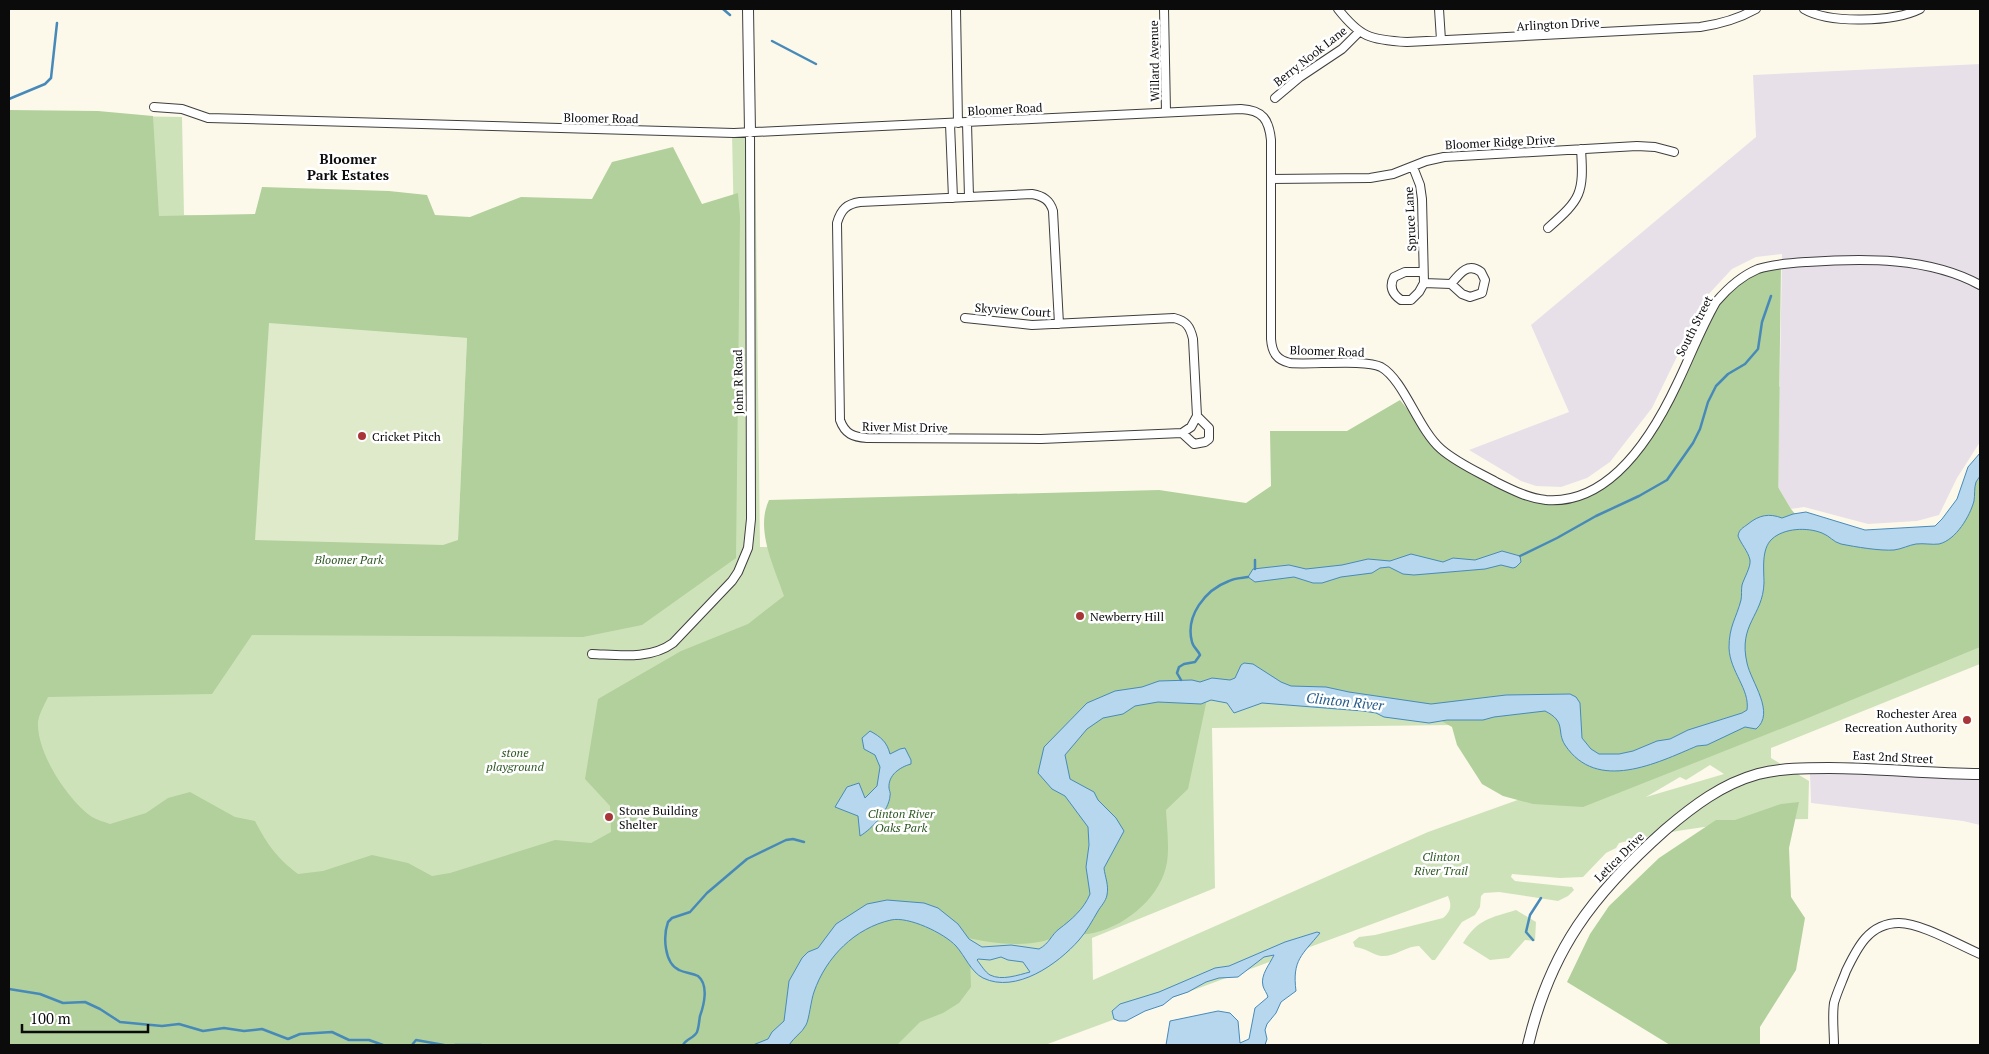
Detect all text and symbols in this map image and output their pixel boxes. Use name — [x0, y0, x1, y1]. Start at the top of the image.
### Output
street label: Arlington Drive — [1516, 14, 1600, 34]
street label: Willard Avenue — [1146, 20, 1162, 102]
street label: Berry Nook Lane — [1270, 23, 1350, 89]
street label: Bloomer Road — [967, 100, 1043, 118]
street label: Bloomer Road — [563, 110, 639, 126]
street label: Bloomer Ridge Drive — [1445, 132, 1555, 152]
district label: Bloomer Park Estates — [307, 149, 389, 184]
street label: Spruce Lane — [1401, 186, 1419, 252]
street label: South Street — [1672, 293, 1716, 359]
street label: Skyview Court — [974, 300, 1052, 320]
street label: Bloomer Road — [1289, 342, 1365, 360]
street label: John R Road — [730, 349, 746, 415]
street label: River Mist Drive — [862, 419, 948, 435]
place label: Cricket Pitch — [372, 429, 441, 444]
marker: Cricket Pitch — [356, 430, 368, 442]
park label: Bloomer Park — [313, 552, 384, 567]
place label: Newberry Hill — [1090, 609, 1164, 624]
marker: Newberry Hill — [1074, 610, 1086, 622]
water label: Clinton River — [1305, 687, 1385, 715]
place label: Rochester Area Recreation Authority — [1845, 706, 1958, 735]
marker: Rochester Area Recreation Authority — [1961, 714, 1973, 726]
park label: stone playground — [486, 745, 544, 774]
street label: East 2nd Street — [1852, 747, 1934, 767]
place label: Stone Building Shelter — [619, 803, 698, 832]
park label: Clinton River Oaks Park — [868, 806, 936, 835]
marker: Stone Building Shelter — [603, 811, 615, 823]
street label: Letica Drive — [1591, 829, 1647, 885]
park label: Clinton River Trail — [1413, 849, 1469, 878]
scale bar — [22, 1002, 149, 1034]
text: 100 m — [30, 1008, 71, 1028]

